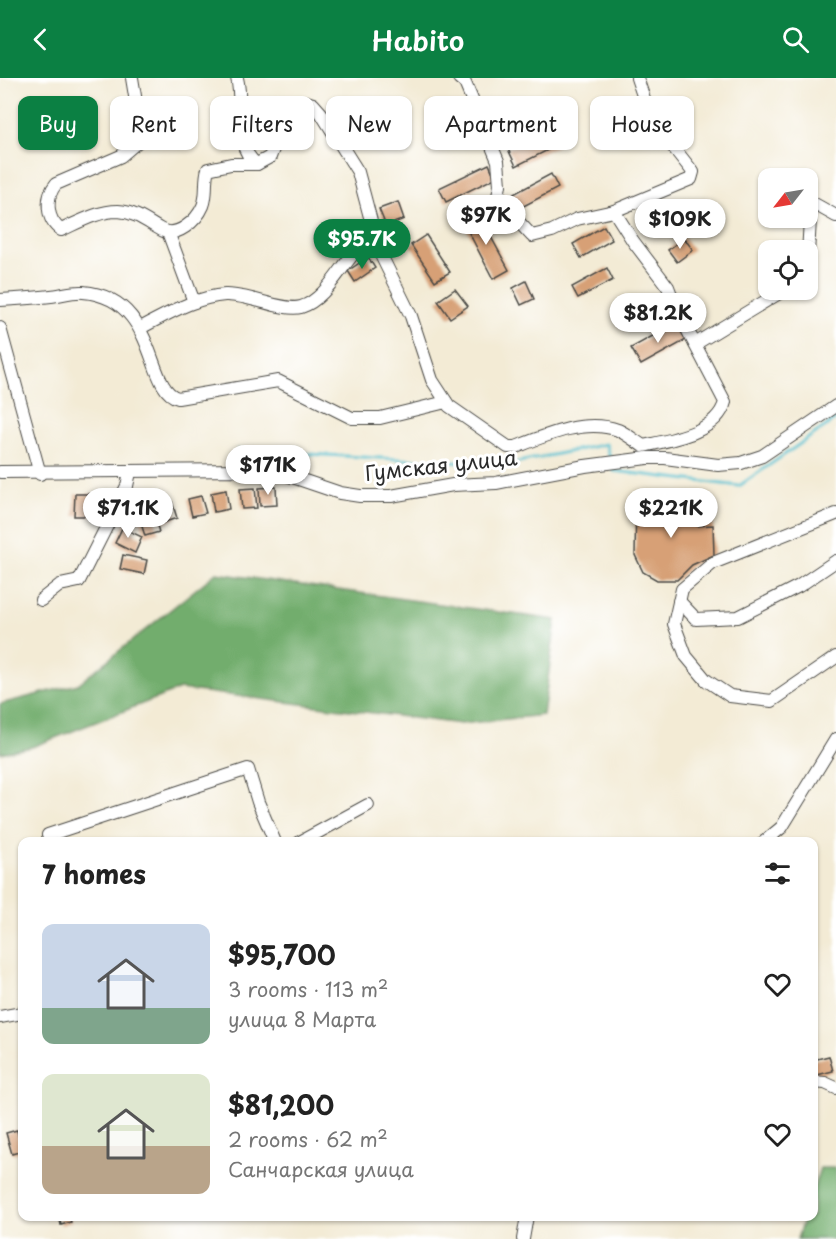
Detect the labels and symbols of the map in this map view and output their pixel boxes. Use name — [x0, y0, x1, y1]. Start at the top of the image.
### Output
north arrow — [758, 168, 818, 228]
pin: $97K — [450, 195, 522, 246]
pin: $109K — [638, 199, 722, 250]
pin: $95.7K — [313, 219, 411, 270]
pin: $81.2K — [609, 293, 707, 344]
street label: Гумская улица — [363, 440, 519, 488]
pin: $171K — [226, 445, 310, 496]
pin: $71.1K — [79, 488, 177, 539]
pin: $221K — [629, 488, 713, 539]

